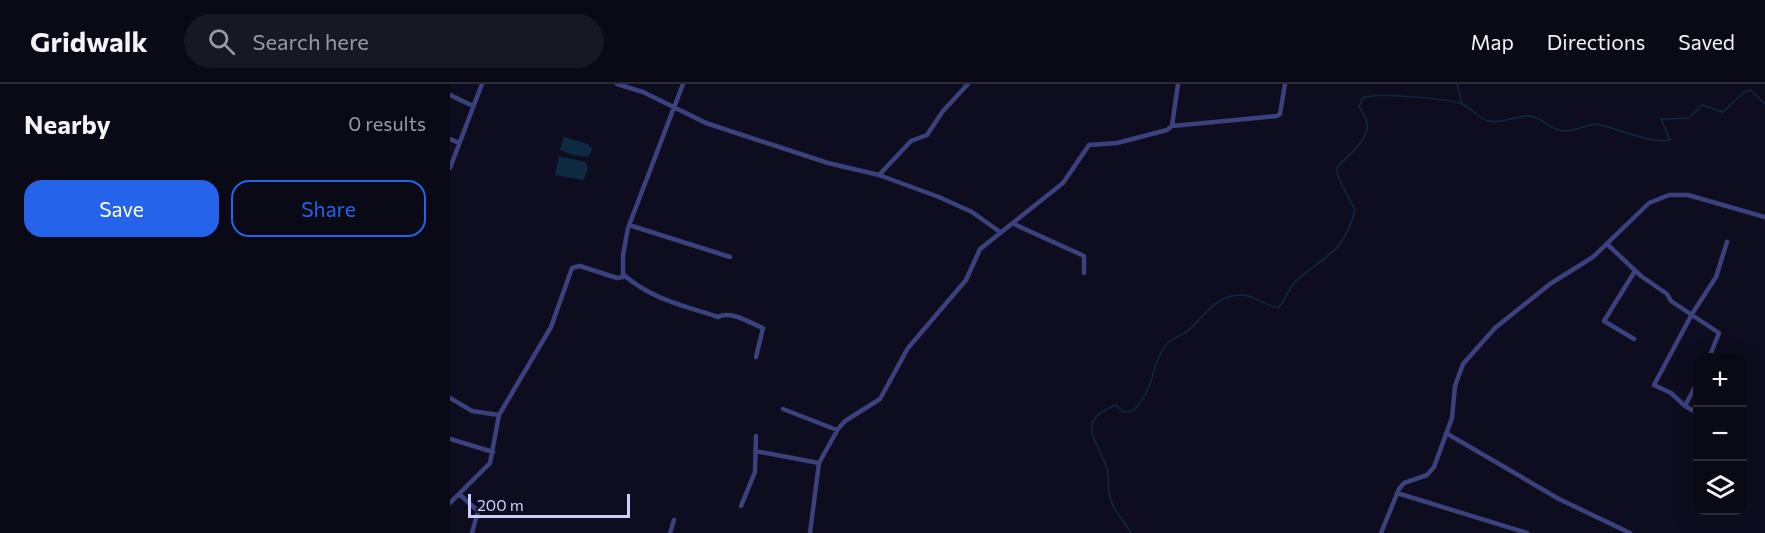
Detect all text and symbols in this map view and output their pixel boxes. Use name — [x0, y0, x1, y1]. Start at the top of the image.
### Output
search box — [184, 14, 604, 68]
text: Gridwalk — [30, 24, 148, 58]
icon: search — [205, 25, 238, 58]
text: Search here — [253, 28, 369, 55]
text: Map — [1471, 29, 1514, 54]
text: Directions — [1547, 29, 1645, 54]
text: Saved — [1678, 29, 1735, 54]
text: Nearby — [24, 108, 111, 139]
text: 0 results — [348, 111, 426, 135]
button: Save — [24, 180, 219, 237]
button: Share — [231, 180, 426, 237]
map controls — [1693, 353, 1747, 515]
button: + — [1693, 353, 1747, 407]
button: − — [1693, 407, 1747, 461]
button: layers — [1693, 461, 1747, 515]
scale bar — [468, 491, 630, 518]
text: 200 m — [477, 495, 524, 514]

